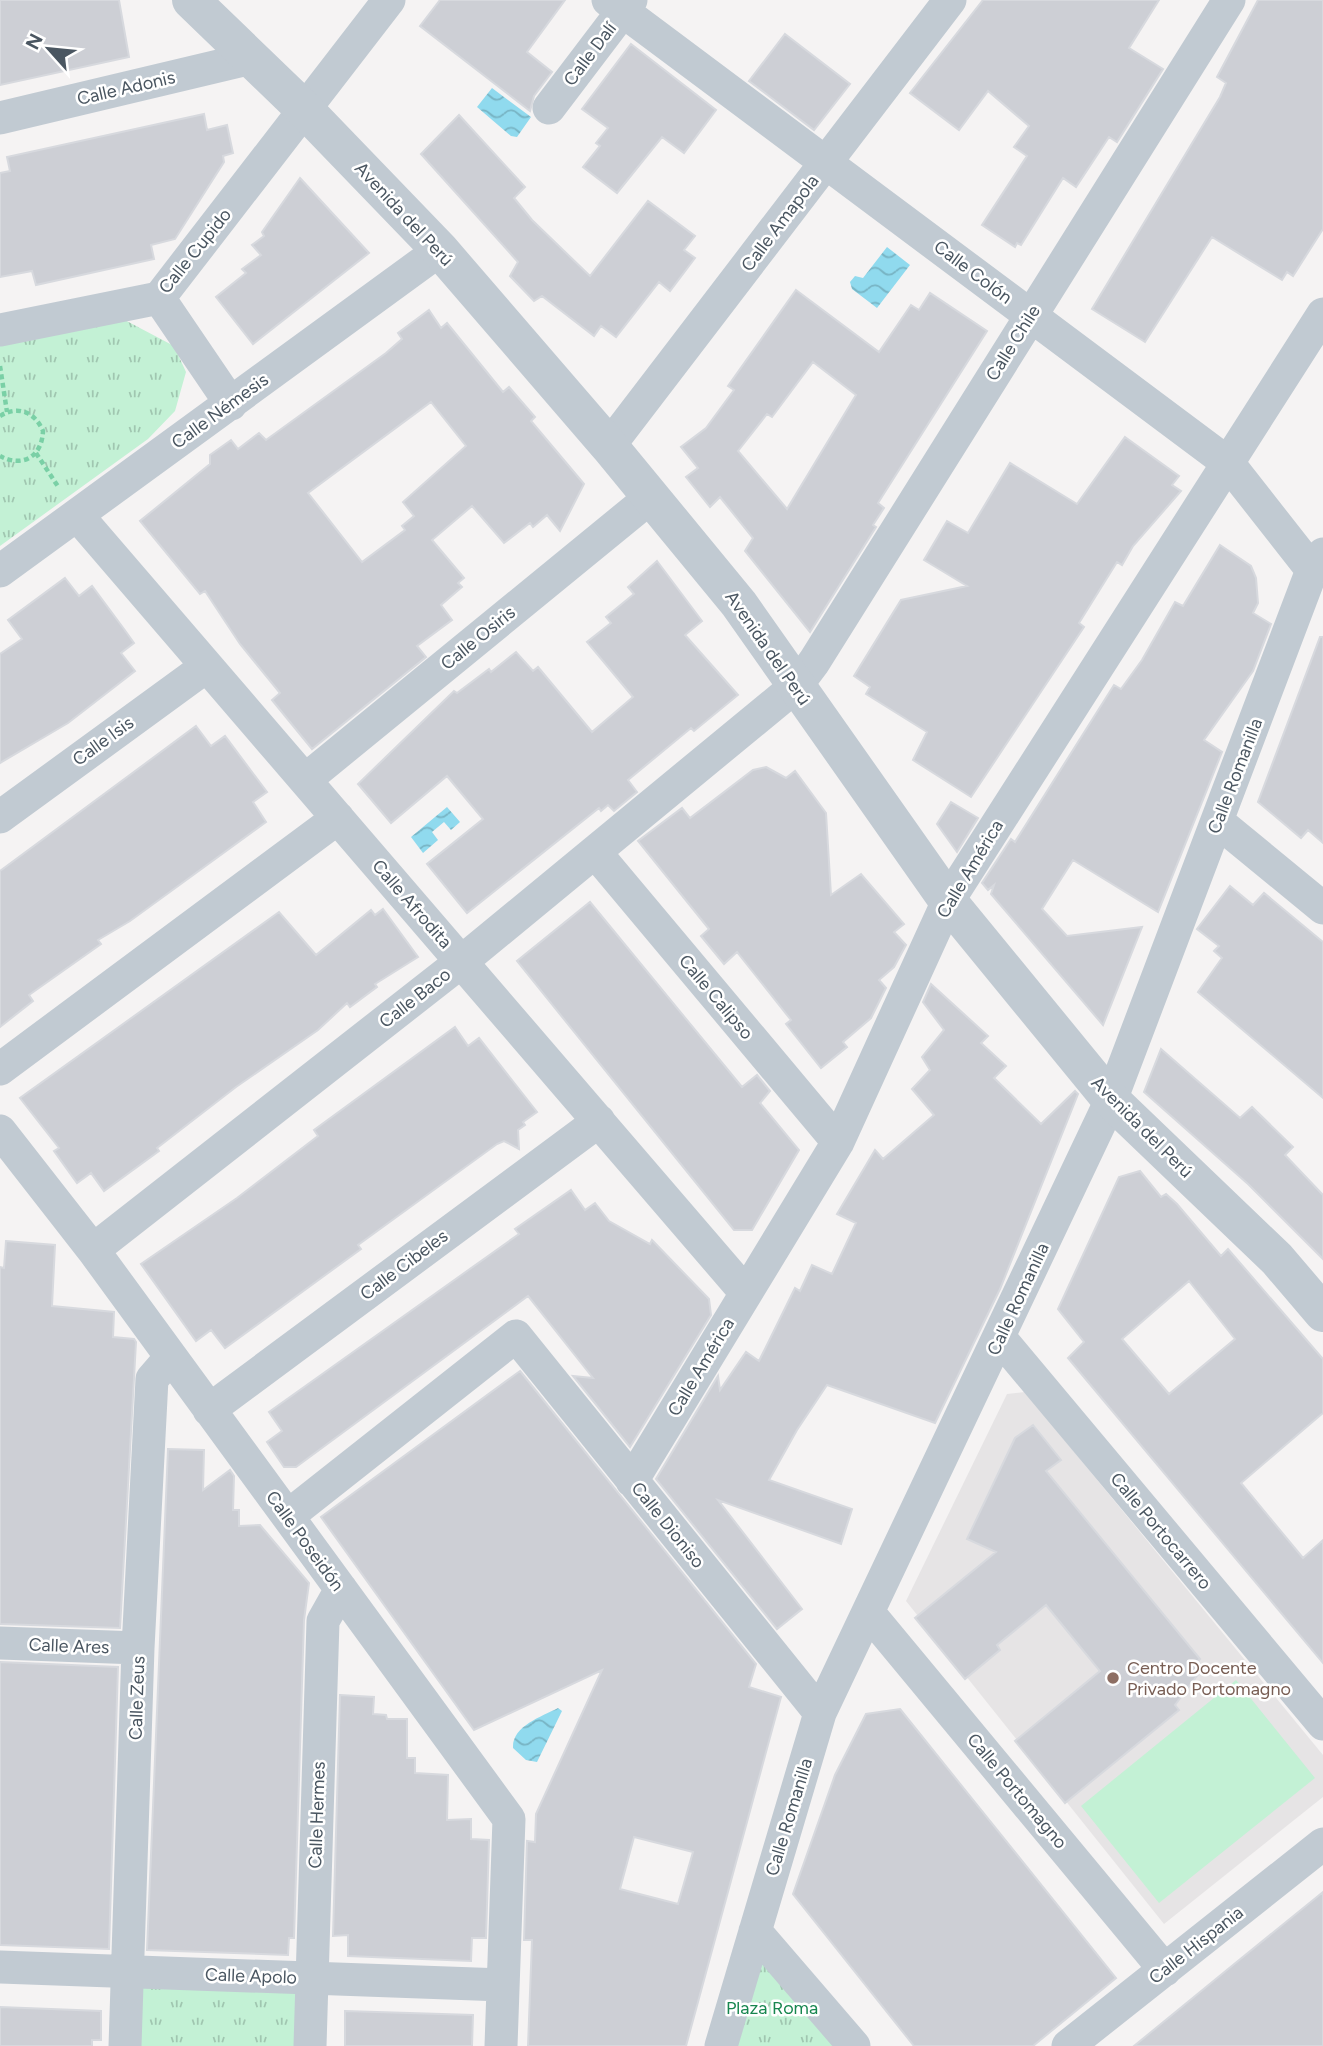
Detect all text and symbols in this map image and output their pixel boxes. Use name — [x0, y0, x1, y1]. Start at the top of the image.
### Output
north arrow — [14, 14, 84, 84]
street label: Calle Dalí — [559, 17, 622, 90]
text: N — [21, 30, 48, 53]
street label: Calle Adonis — [75, 66, 177, 110]
street label: Avenida del Perú — [350, 157, 458, 271]
street label: Calle Amapola — [737, 170, 823, 276]
street label: Calle Cupido — [154, 204, 236, 298]
street label: Calle Colón — [930, 235, 1016, 309]
street label: Calle Chile — [981, 301, 1045, 385]
street label: Calle Némesis — [167, 369, 273, 453]
street label: Avenida del Perú — [720, 587, 816, 709]
street label: Calle Osiris — [436, 601, 520, 675]
street label: Calle Isis — [68, 711, 138, 771]
street label: Calle Romanilla — [1203, 715, 1267, 837]
street label: Calle América — [932, 816, 1008, 922]
street label: Calle Afrodita — [367, 855, 457, 953]
street label: Calle Calipso — [674, 950, 758, 1044]
street label: Calle Baco — [375, 963, 455, 1033]
street label: Avenida del Perú — [1087, 1072, 1197, 1182]
street label: Calle Cibeles — [356, 1225, 452, 1305]
street label: Calle Romanilla — [982, 1239, 1054, 1359]
street label: Calle América — [663, 1314, 739, 1420]
street label: Calle Portocarrero — [1106, 1468, 1216, 1594]
street label: Calle Dioniso — [627, 1478, 709, 1572]
street label: Calle Poseidón — [261, 1487, 349, 1595]
street label: Calle Ares — [28, 1634, 110, 1658]
street label: Calle Zeus — [125, 1656, 149, 1740]
place label: Centro Docente Privado Portomagno — [1127, 1657, 1291, 1700]
marker: Centro Docente Privado Portomagno — [1105, 1670, 1121, 1686]
street label: Calle Portomagno — [962, 1729, 1072, 1853]
street label: Calle Romanilla — [761, 1756, 817, 1878]
street label: Calle Hermes — [304, 1761, 330, 1869]
street label: Calle Hispania — [1144, 1901, 1248, 1989]
street label: Calle Apolo — [205, 1963, 297, 1989]
park label: Plaza Roma — [726, 1997, 818, 2019]

